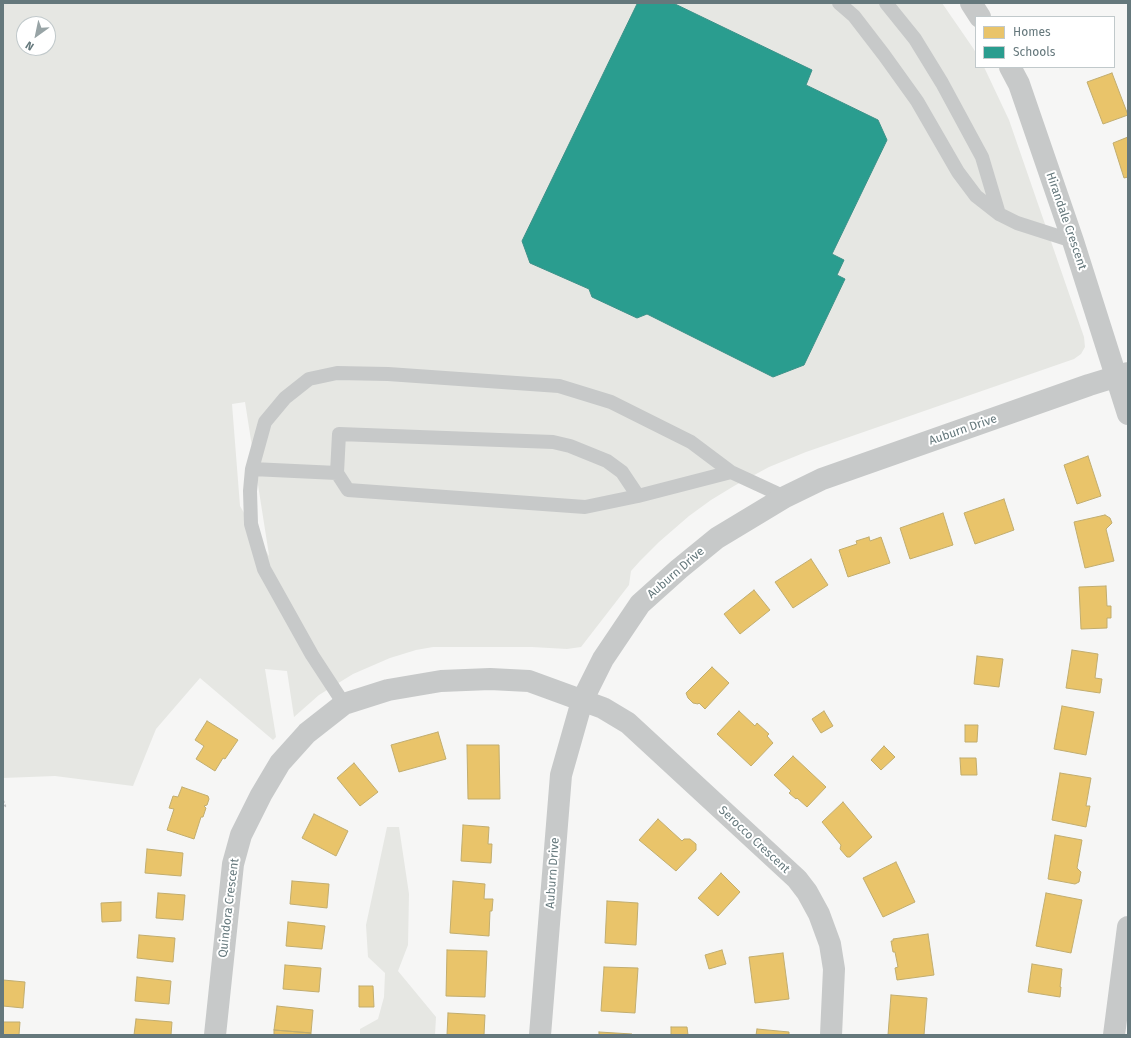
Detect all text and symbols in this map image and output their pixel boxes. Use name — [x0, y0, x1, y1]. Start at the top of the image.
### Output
north arrow — [16, 16, 56, 56]
legend — [975, 16, 1115, 68]
text: Homes — [1013, 25, 1051, 39]
text: N — [23, 38, 36, 53]
text: Schools — [1013, 45, 1055, 59]
street label: Hirandale Crescent — [1043, 170, 1089, 272]
street label: Auburn Drive — [927, 412, 999, 448]
street label: Auburn Drive — [645, 544, 707, 602]
street label: Serocco Crescent — [715, 803, 793, 877]
street label: Auburn Drive — [543, 837, 563, 909]
street label: Quindora Crescent — [216, 857, 242, 959]

